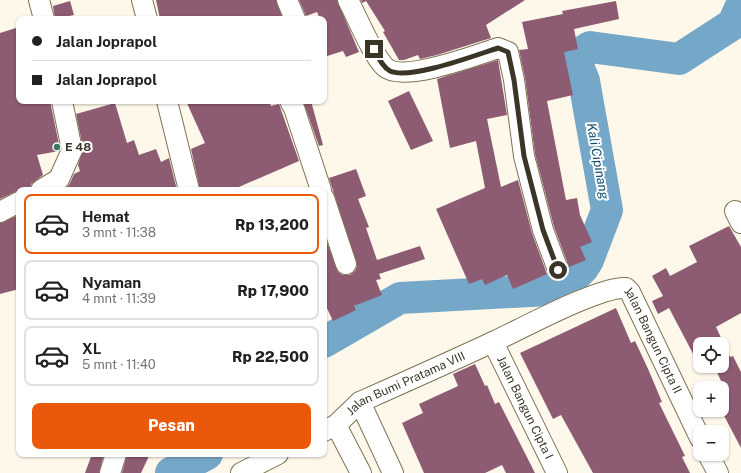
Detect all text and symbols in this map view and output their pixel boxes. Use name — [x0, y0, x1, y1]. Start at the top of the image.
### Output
text: Jalan Joprapol — [56, 33, 157, 50]
route end — [365, 40, 383, 58]
text: Jalan Joprapol — [56, 71, 157, 88]
water label: Kali Cipinang — [584, 122, 612, 201]
place label: E 48 — [65, 140, 91, 154]
marker: E 48 — [52, 142, 62, 152]
icon: car — [34, 206, 70, 242]
text: Hemat — [82, 208, 130, 225]
text: Rp 13,200 — [235, 216, 309, 233]
text: 3 mnt · 11:38 — [82, 225, 156, 240]
route start — [549, 261, 567, 279]
icon: car — [34, 272, 70, 308]
text: Nyaman — [82, 274, 141, 291]
text: Rp 17,900 — [237, 282, 309, 299]
street label: Jalan Bangun Cipta II — [622, 284, 685, 396]
text: 4 mnt · 11:39 — [82, 291, 156, 306]
map controls — [693, 337, 729, 461]
button: locate — [693, 337, 729, 373]
icon: car — [34, 338, 70, 374]
text: XL — [82, 340, 101, 357]
text: Rp 22,500 — [232, 348, 309, 365]
street label: Jalan Bumi Pratama VIII — [344, 349, 467, 418]
street label: Jalan Bangun Cipta I — [494, 354, 556, 461]
text: 5 mnt · 11:40 — [82, 357, 156, 372]
button: + — [693, 381, 729, 417]
button: Pesan — [32, 403, 311, 449]
button: − — [693, 425, 729, 461]

